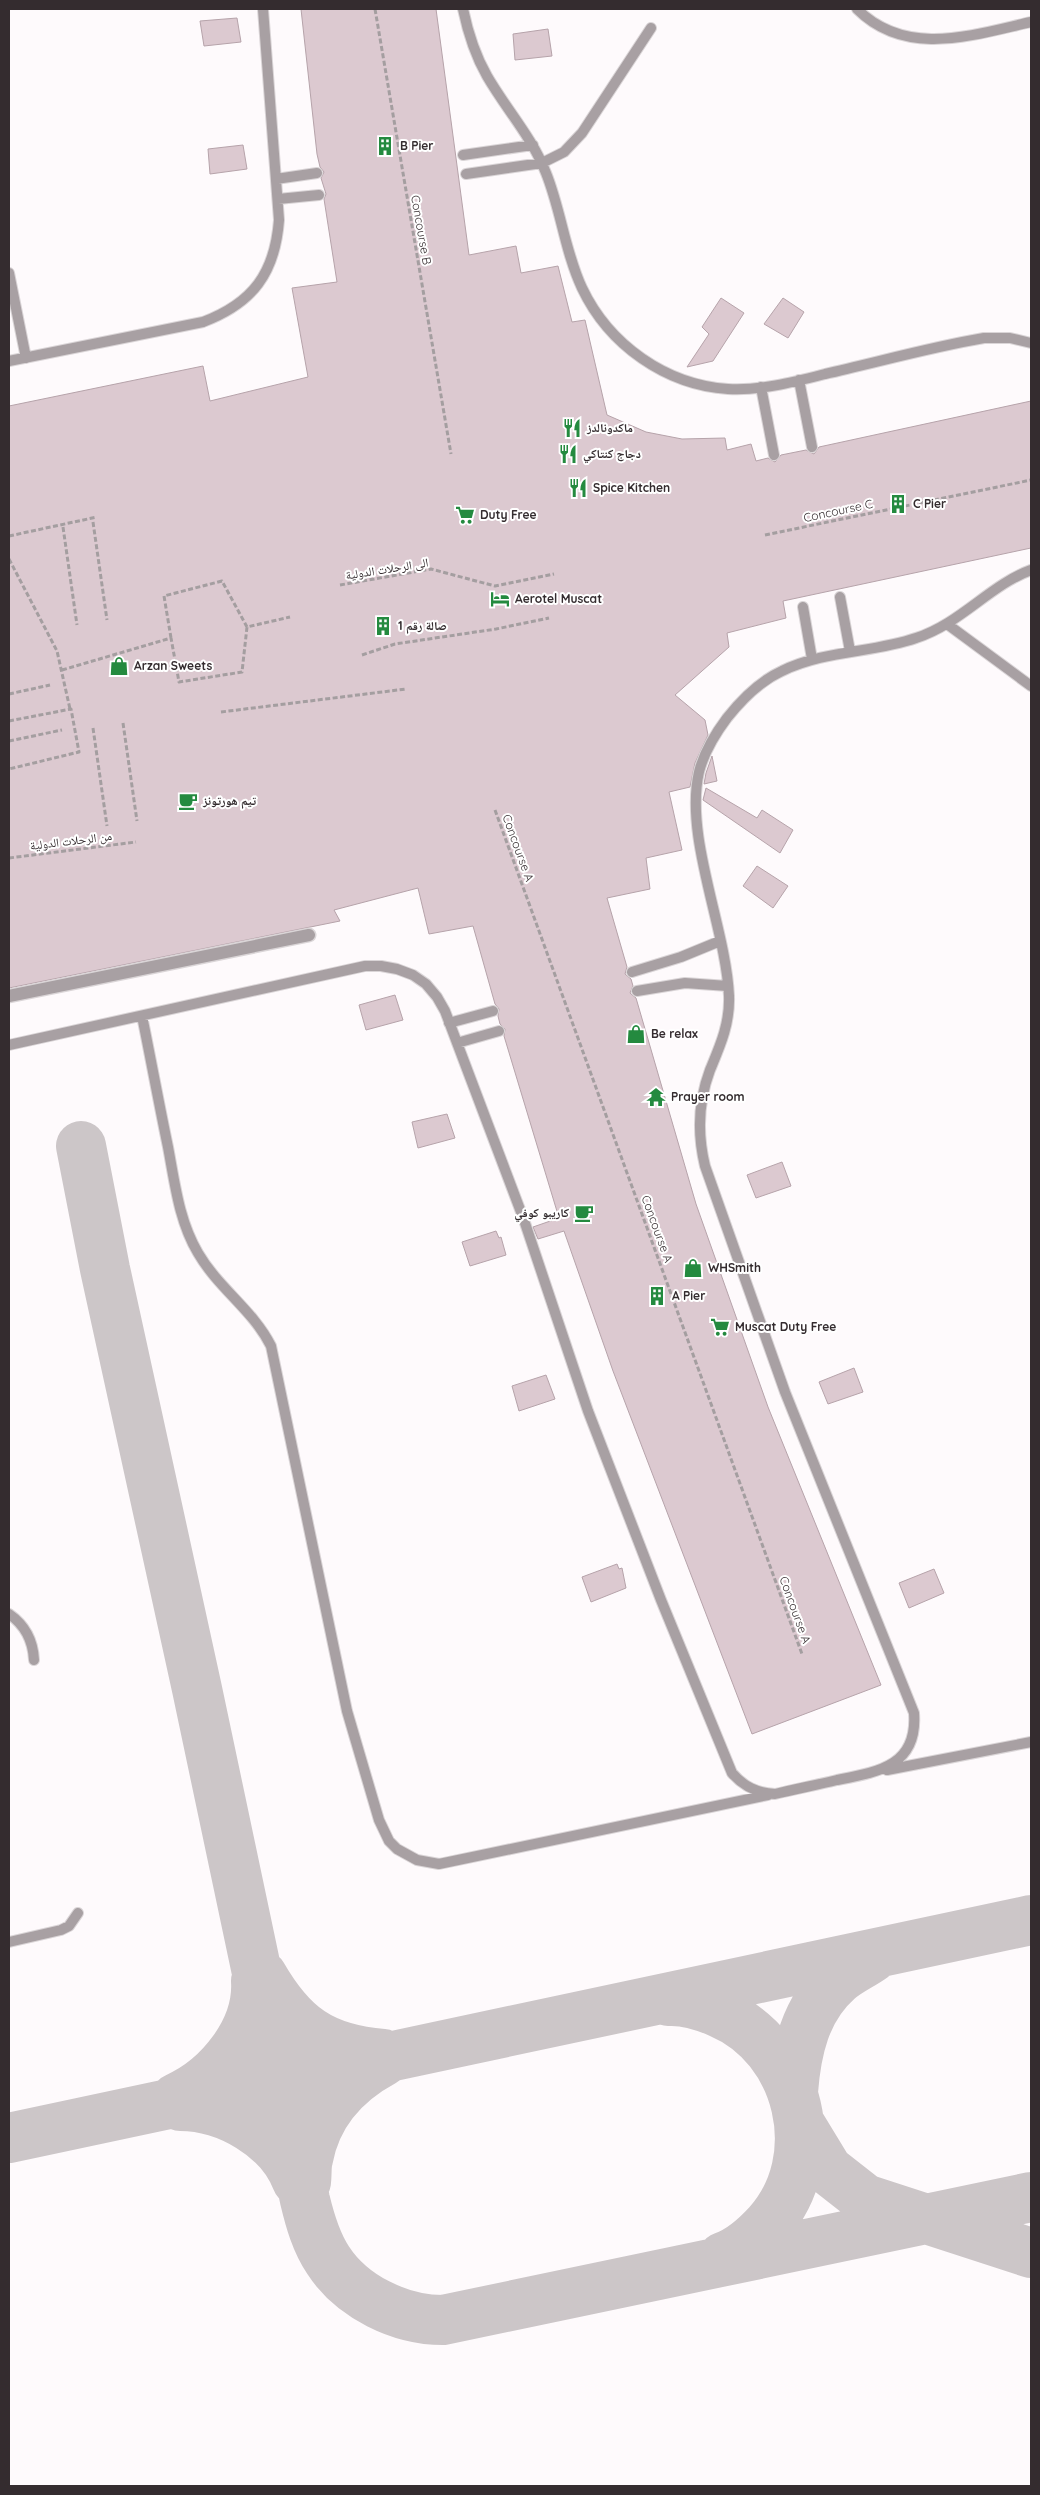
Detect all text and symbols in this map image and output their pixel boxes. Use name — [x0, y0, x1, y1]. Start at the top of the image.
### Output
building icon: B Pier — [374, 135, 396, 157]
place label: B Pier — [400, 138, 434, 153]
street label: Concourse B — [408, 194, 435, 266]
restaurant icon: ماكدونالدز — [561, 417, 583, 439]
place label: ماكدونالدز — [586, 420, 633, 435]
restaurant icon: دجاج كنتاكي — [557, 443, 579, 465]
place label: دجاج كنتاكي — [583, 446, 641, 464]
restaurant icon: Spice Kitchen — [567, 477, 589, 499]
place label: Spice Kitchen — [593, 480, 670, 495]
building icon: C Pier — [887, 493, 909, 515]
street label: Concourse C — [802, 496, 874, 525]
place label: C Pier — [913, 496, 946, 511]
supermarket icon: Duty Free — [454, 504, 476, 526]
place label: Duty Free — [480, 507, 537, 522]
street label: الى الرحلات الدولية — [344, 555, 430, 583]
hotel icon: Aerotel Muscat — [489, 588, 511, 610]
place label: Aerotel Muscat — [515, 591, 602, 606]
building icon: صالة رقم 1 — [372, 615, 394, 637]
place label: صالة رقم 1 — [398, 618, 447, 634]
shop icon: Arzan Sweets — [108, 655, 130, 677]
place label: Arzan Sweets — [134, 658, 212, 673]
cafe icon: تيم هورتونز — [177, 790, 199, 812]
place label: تيم هورتونز — [202, 793, 257, 809]
street label: Concourse A — [499, 812, 538, 884]
street label: من الرحلات الدولية — [29, 828, 113, 853]
shop icon: Be relax — [625, 1023, 647, 1045]
place label: Be relax — [651, 1026, 698, 1041]
temple icon: Prayer room — [645, 1086, 667, 1108]
place label: Prayer room — [671, 1089, 744, 1104]
street label: Concourse A — [638, 1193, 677, 1265]
cafe icon: كاريبو كوفي — [573, 1202, 595, 1224]
place label: كاريبو كوفي — [514, 1205, 570, 1223]
shop icon: WHSmith — [682, 1257, 704, 1279]
place label: WHSmith — [708, 1260, 761, 1275]
building icon: A Pier — [646, 1285, 668, 1307]
place label: A Pier — [672, 1288, 705, 1303]
supermarket icon: Muscat Duty Free — [709, 1316, 731, 1338]
place label: Muscat Duty Free — [735, 1319, 836, 1334]
street label: Concourse A — [776, 1574, 815, 1646]

